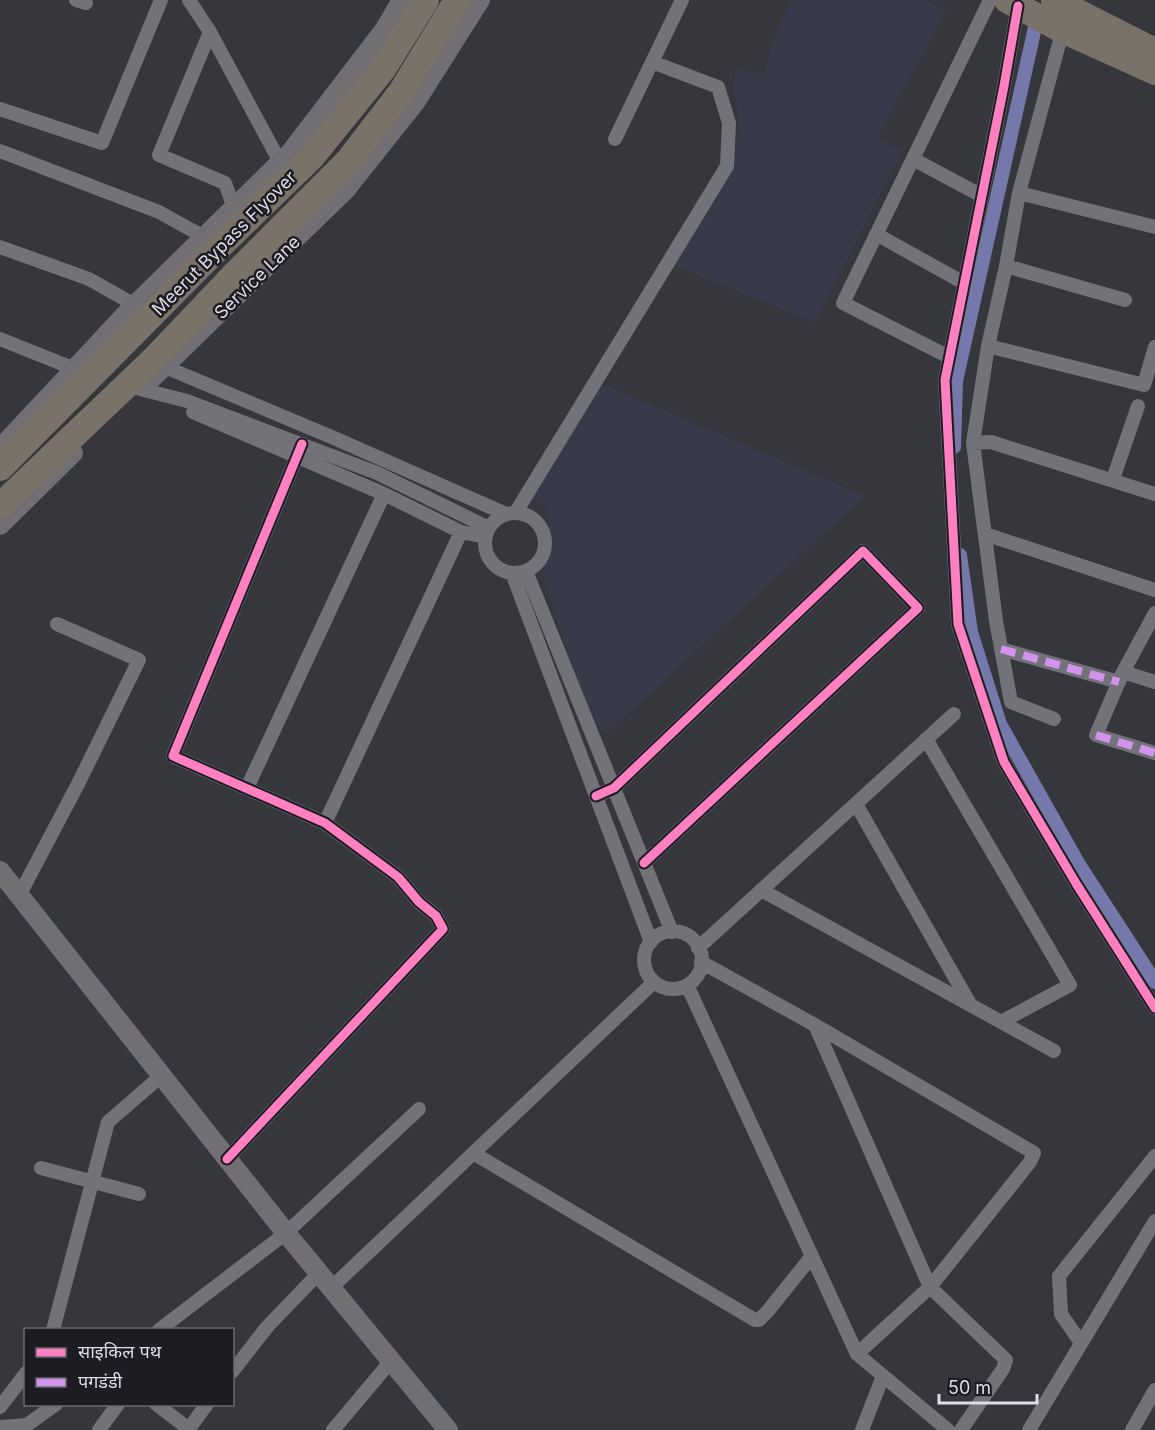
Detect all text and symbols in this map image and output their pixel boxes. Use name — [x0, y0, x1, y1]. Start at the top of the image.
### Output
street label: Meerut Bypass Flyover — [148, 166, 301, 319]
street label: Service Lane — [210, 231, 304, 323]
legend — [24, 1328, 234, 1406]
text: साइकिल पथ — [78, 1341, 162, 1362]
scale bar — [939, 1367, 1036, 1405]
text: पगडंडी — [78, 1371, 123, 1392]
text: 50 m — [948, 1377, 991, 1398]

